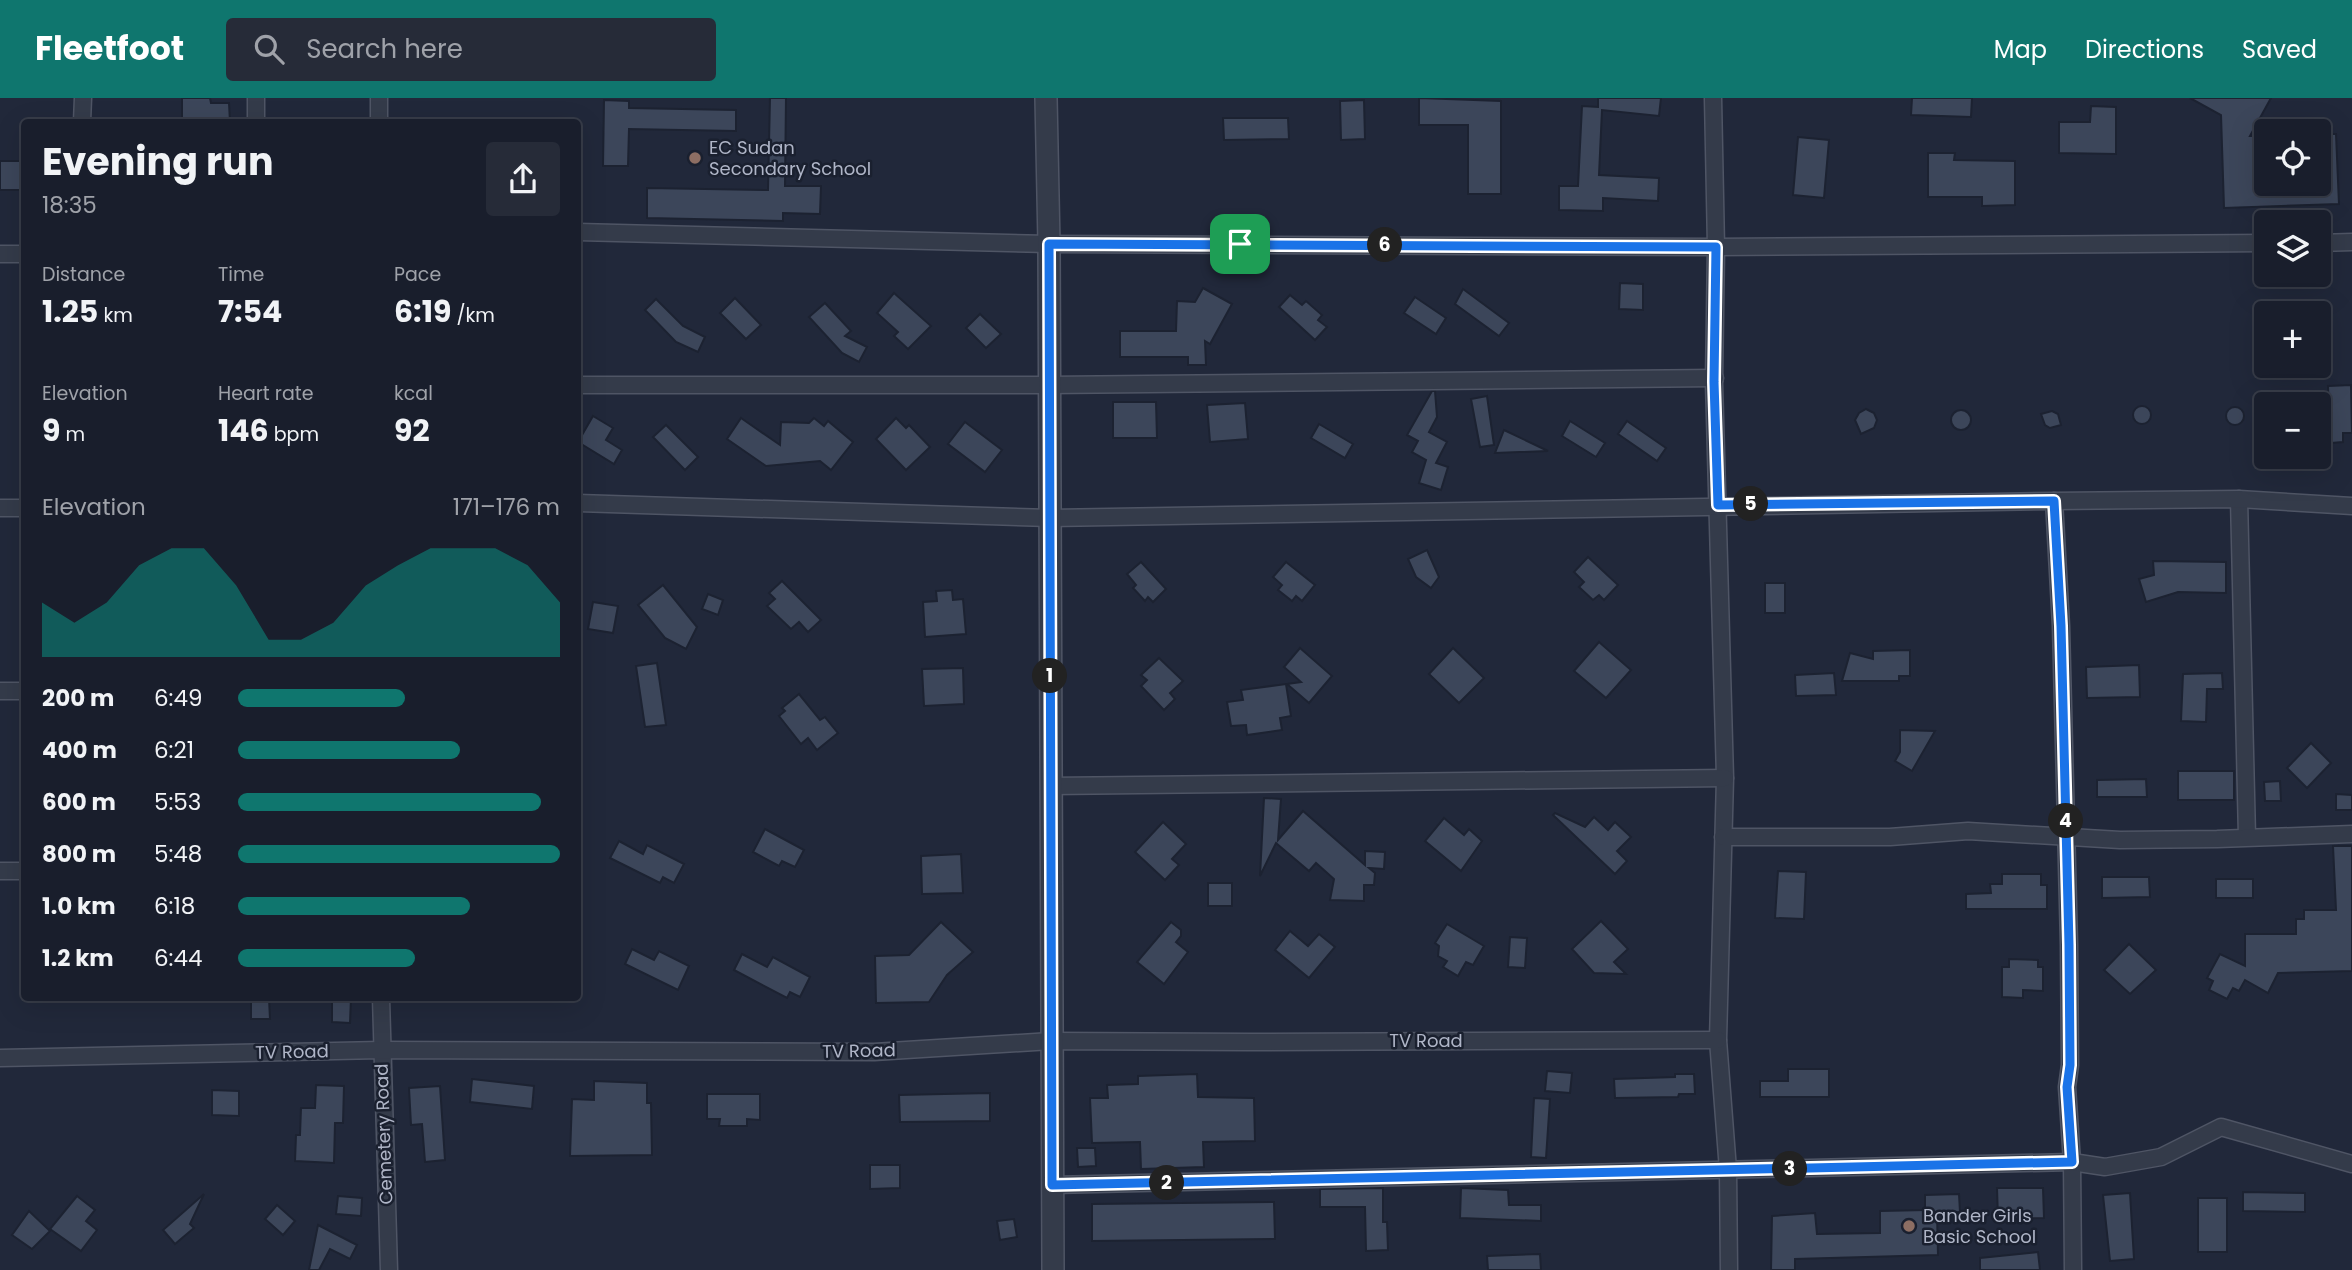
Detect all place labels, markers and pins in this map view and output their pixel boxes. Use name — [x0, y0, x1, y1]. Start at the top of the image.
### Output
place label: EC Sudan Secondary School — [709, 135, 871, 181]
marker: EC Sudan Secondary School — [687, 150, 703, 166]
pin — [1210, 214, 1270, 274]
pin: 6 — [1368, 228, 1402, 262]
pin: 5 — [1734, 486, 1768, 522]
pin: 1 — [1032, 658, 1068, 694]
pin: 4 — [2048, 804, 2084, 838]
pin: 3 — [1772, 1152, 1808, 1186]
pin: 2 — [1150, 1166, 1184, 1200]
place label: Bander Girls Basic School — [1923, 1203, 2036, 1249]
marker: Bander Girls Basic School — [1901, 1218, 1917, 1234]

